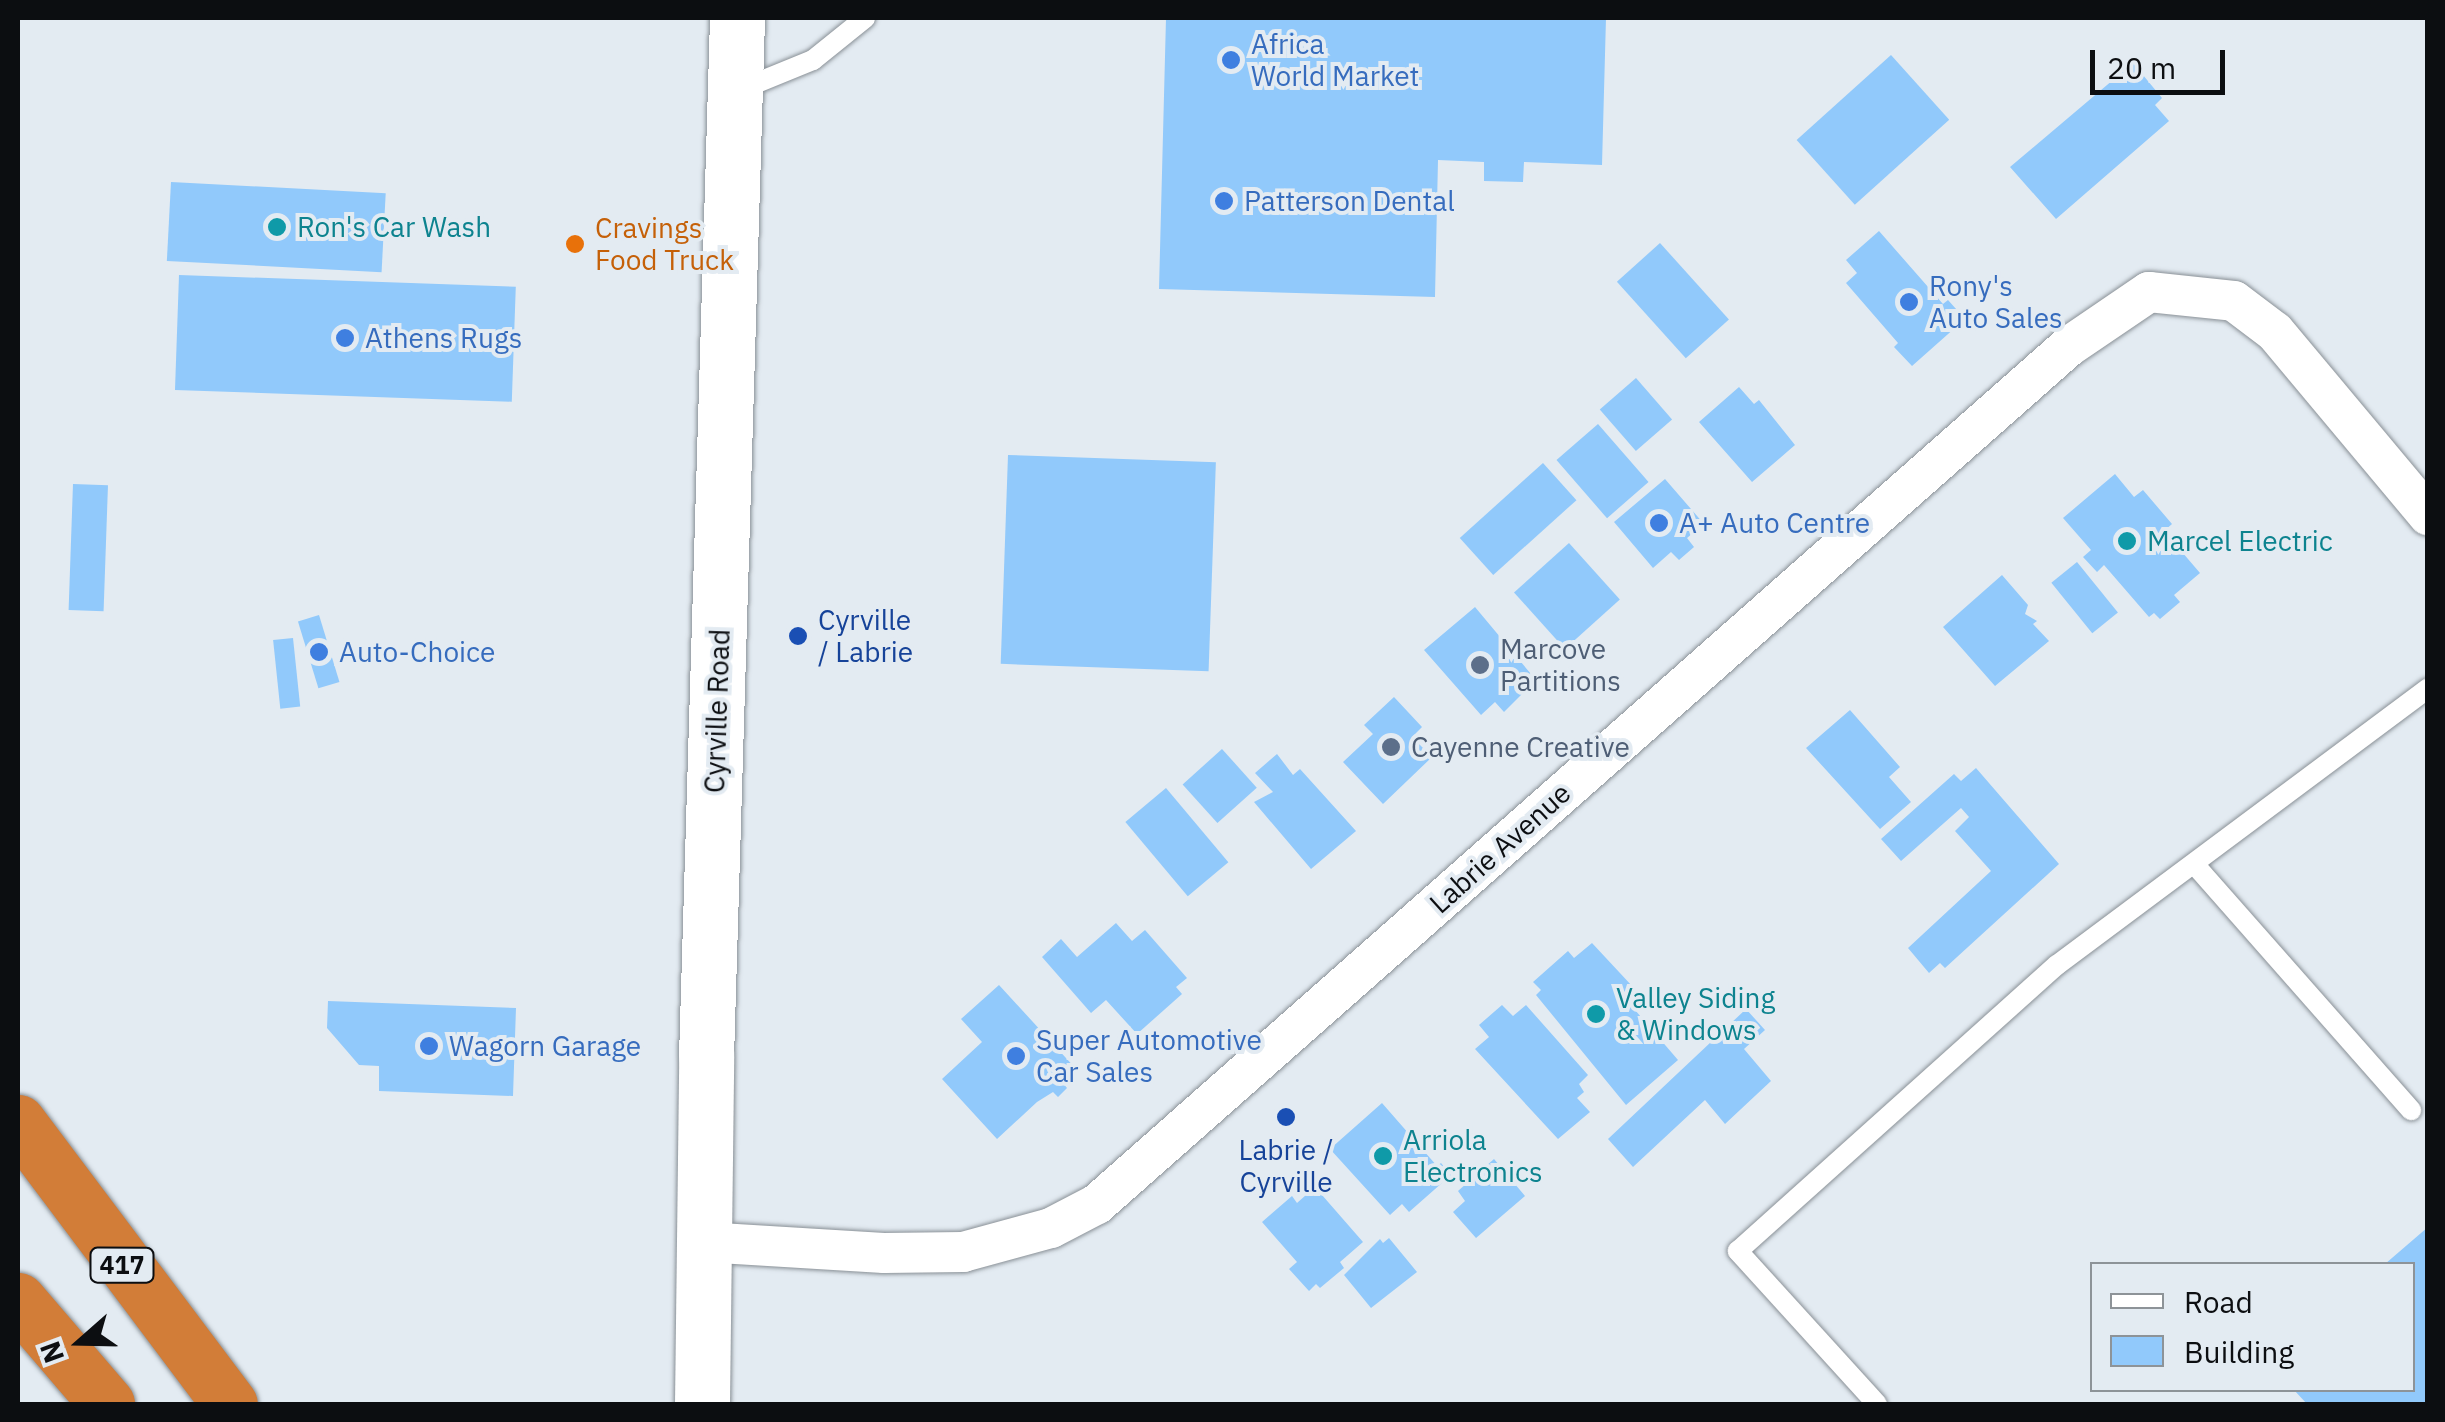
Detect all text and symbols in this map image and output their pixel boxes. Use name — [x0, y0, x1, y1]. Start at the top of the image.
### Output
place label: Africa World Market — [1251, 27, 1419, 93]
scale bar — [2095, 30, 2230, 92]
text: 20 m — [2107, 48, 2176, 87]
marker: Africa World Market — [1220, 49, 1242, 71]
place label: Patterson Dental — [1244, 184, 1455, 218]
marker: Patterson Dental — [1213, 190, 1235, 212]
place label: Ron's Car Wash — [297, 210, 491, 244]
place label: Cravings Food Truck — [595, 211, 734, 277]
marker: Ron's Car Wash — [266, 216, 288, 238]
marker: Cravings Food Truck — [564, 233, 586, 255]
place label: Rony's Auto Sales — [1929, 269, 2063, 335]
marker: Rony's Auto Sales — [1898, 291, 1920, 313]
place label: Athens Rugs — [365, 321, 522, 355]
marker: Athens Rugs — [334, 327, 356, 349]
place label: A+ Auto Centre — [1679, 506, 1870, 540]
marker: A+ Auto Centre — [1648, 512, 1670, 534]
place label: Marcel Electric — [2147, 524, 2333, 558]
marker: Marcel Electric — [2116, 530, 2138, 552]
place label: Cyrville / Labrie — [818, 603, 913, 669]
marker: Cyrville / Labrie — [787, 625, 809, 647]
street label: Cyrville Road — [697, 628, 737, 794]
place label: Marcove Partitions — [1500, 632, 1621, 698]
place label: Auto-Choice — [339, 635, 495, 669]
marker: Auto-Choice — [308, 641, 330, 663]
marker: Marcove Partitions — [1469, 654, 1491, 676]
place label: Cayenne Creative — [1411, 730, 1630, 764]
marker: Cayenne Creative — [1380, 736, 1402, 758]
street label: Labrie Avenue — [1423, 776, 1577, 920]
place label: Valley Siding & Windows — [1616, 981, 1775, 1047]
marker: Valley Siding & Windows — [1585, 1003, 1607, 1025]
place label: Super Automotive Car Sales — [1036, 1023, 1262, 1089]
place label: Wagorn Garage — [449, 1029, 641, 1063]
marker: Wagorn Garage — [418, 1035, 440, 1057]
marker: Super Automotive Car Sales — [1005, 1045, 1027, 1067]
marker: Labrie / Cyrville — [1275, 1106, 1297, 1128]
place label: Arriola Electronics — [1403, 1123, 1543, 1189]
place label: Labrie / Cyrville — [1238, 1133, 1334, 1199]
marker: Arriola Electronics — [1372, 1145, 1394, 1167]
road number: 417 — [90, 1245, 154, 1285]
legend — [2090, 1262, 2415, 1392]
text: Road — [2184, 1282, 2253, 1321]
north arrow — [30, 1292, 130, 1392]
text: Building — [2184, 1332, 2294, 1371]
text: N — [30, 1337, 72, 1368]

